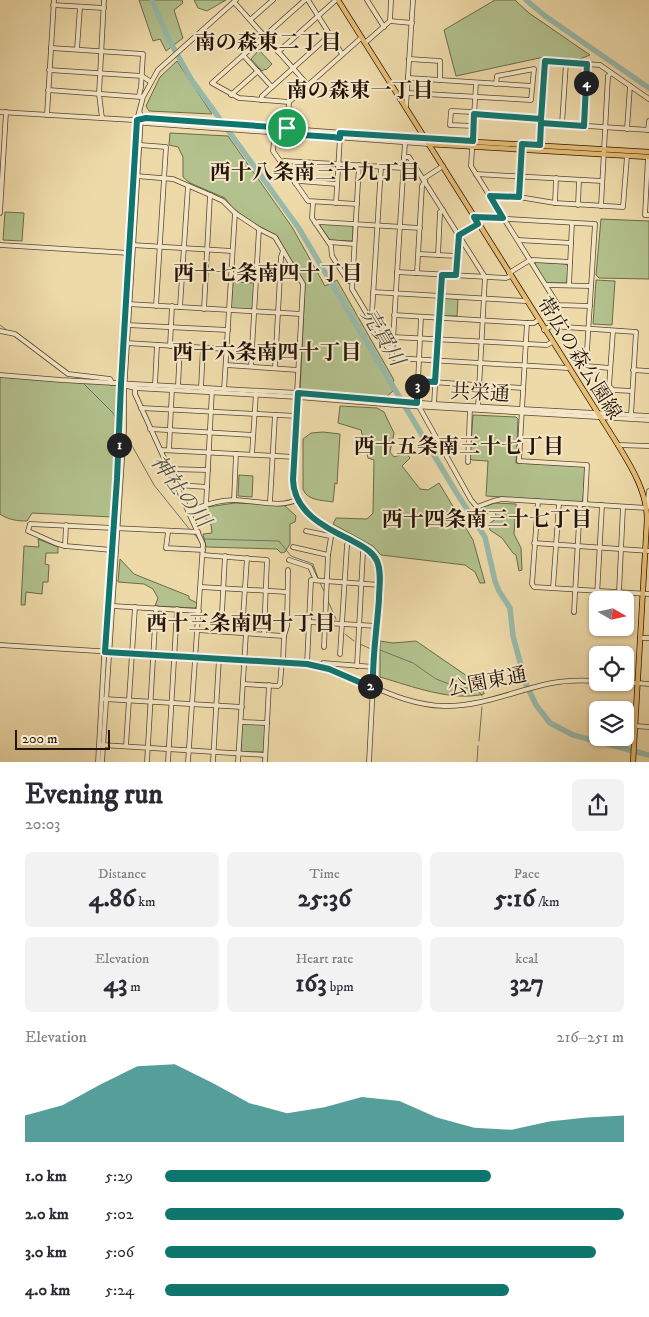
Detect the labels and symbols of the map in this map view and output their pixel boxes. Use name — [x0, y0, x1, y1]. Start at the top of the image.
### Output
district label: 南の森東二丁目 — [195, 30, 342, 56]
pin: 4 — [574, 70, 598, 96]
district label: 南の森東一丁目 — [287, 78, 434, 104]
pin — [266, 107, 308, 149]
district label: 西十八条南三十九丁目 — [210, 160, 420, 186]
district label: 西十七条南四十丁目 — [174, 261, 363, 287]
street label: 帯広の森公園線 — [531, 293, 626, 425]
water label: 売買川 — [355, 304, 411, 373]
district label: 西十六条南四十丁目 — [173, 340, 362, 366]
pin: 3 — [404, 374, 430, 398]
street label: 共栄通 — [449, 379, 511, 408]
pin: 1 — [106, 432, 132, 458]
district label: 西十五条南三十七丁目 — [354, 434, 564, 460]
water label: 神社の川 — [145, 450, 217, 535]
district label: 西十四条南三十七丁目 — [382, 507, 592, 533]
north arrow — [589, 591, 634, 636]
district label: 西十三条南四十丁目 — [147, 611, 336, 637]
street label: 公園東通 — [446, 663, 529, 702]
pin: 2 — [358, 674, 382, 698]
scale bar — [15, 727, 110, 750]

